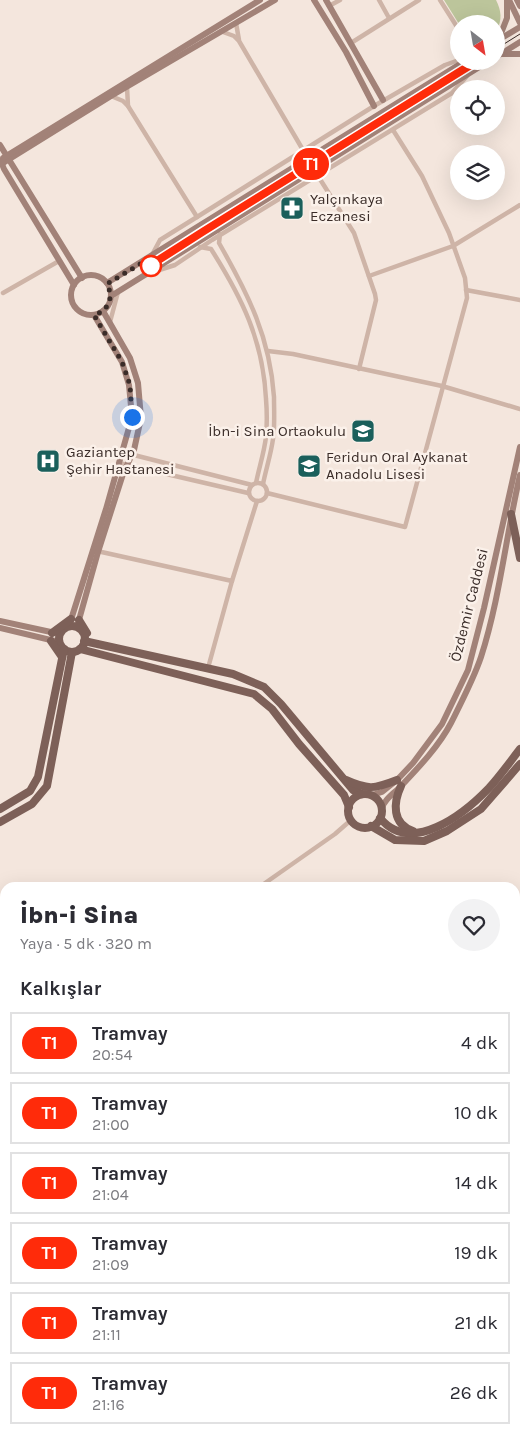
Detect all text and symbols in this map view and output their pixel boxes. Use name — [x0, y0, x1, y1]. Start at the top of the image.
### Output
north arrow — [450, 15, 505, 70]
map controls — [450, 15, 505, 200]
button: locate — [450, 80, 505, 135]
button: layers — [450, 145, 505, 200]
line badge: T1 — [288, 148, 334, 180]
text: T1 — [303, 153, 319, 175]
place label: Yalçınkaya Eczanesi — [310, 190, 383, 225]
pharmacy icon: Yalçınkaya Eczanesi — [279, 195, 305, 221]
unlabelled marker — [140, 255, 162, 277]
your location — [120, 405, 145, 430]
school or university icon: İbn-i Sina Ortaokulu — [350, 418, 376, 444]
place label: İbn-i Sina Ortaokulu — [208, 422, 346, 440]
place label: Gaziantep Şehir Hastanesi — [66, 443, 174, 478]
hospital icon: Gaziantep Şehir Hastanesi — [35, 448, 61, 474]
place label: Feridun Oral Aykanat Anadolu Lisesi — [326, 448, 468, 483]
school or university icon: Feridun Oral Aykanat Anadolu Lisesi — [296, 453, 322, 479]
street label: Özdemir Caddesi — [446, 546, 492, 664]
button: heart — [448, 899, 500, 951]
text: İbn-i Sina — [20, 901, 138, 929]
text: Yaya · 5 dk · 320 m — [20, 934, 152, 953]
text: Kalkışlar — [20, 978, 101, 1000]
text: Tramvay — [92, 1023, 168, 1045]
text: T1 — [42, 1032, 57, 1054]
text: 4 dk — [461, 1032, 498, 1054]
text: 20:54 — [92, 1045, 132, 1064]
text: Tramvay — [92, 1093, 168, 1115]
text: T1 — [42, 1102, 57, 1124]
text: 10 dk — [454, 1102, 498, 1124]
text: 21:00 — [92, 1115, 129, 1134]
text: Tramvay — [92, 1163, 168, 1185]
text: T1 — [42, 1172, 57, 1194]
text: 14 dk — [455, 1172, 498, 1194]
text: 21:04 — [92, 1185, 129, 1204]
text: Tramvay — [92, 1233, 168, 1255]
text: T1 — [42, 1242, 57, 1264]
text: 19 dk — [454, 1242, 498, 1264]
text: 21:09 — [92, 1255, 129, 1274]
text: Tramvay — [92, 1303, 168, 1325]
text: T1 — [42, 1312, 57, 1334]
text: 21 dk — [454, 1312, 498, 1334]
text: 21:11 — [92, 1325, 121, 1344]
text: Tramvay — [92, 1373, 168, 1395]
text: T1 — [42, 1382, 57, 1404]
text: 26 dk — [450, 1382, 498, 1404]
text: 21:16 — [92, 1395, 125, 1414]

